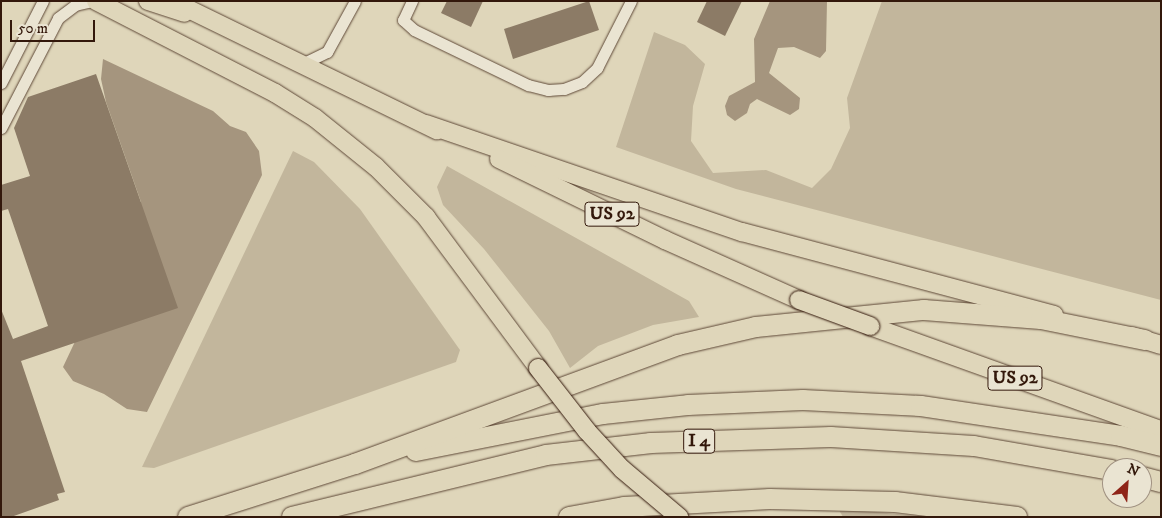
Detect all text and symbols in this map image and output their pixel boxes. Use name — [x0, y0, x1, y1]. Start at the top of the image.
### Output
scale bar — [12, 10, 98, 42]
text: 50 m — [18, 19, 48, 38]
road number: US 92 — [583, 198, 641, 230]
road number: US 92 — [986, 362, 1044, 393]
road number: I 4 — [683, 426, 715, 456]
north arrow — [1102, 458, 1152, 508]
text: N — [1124, 460, 1142, 481]

